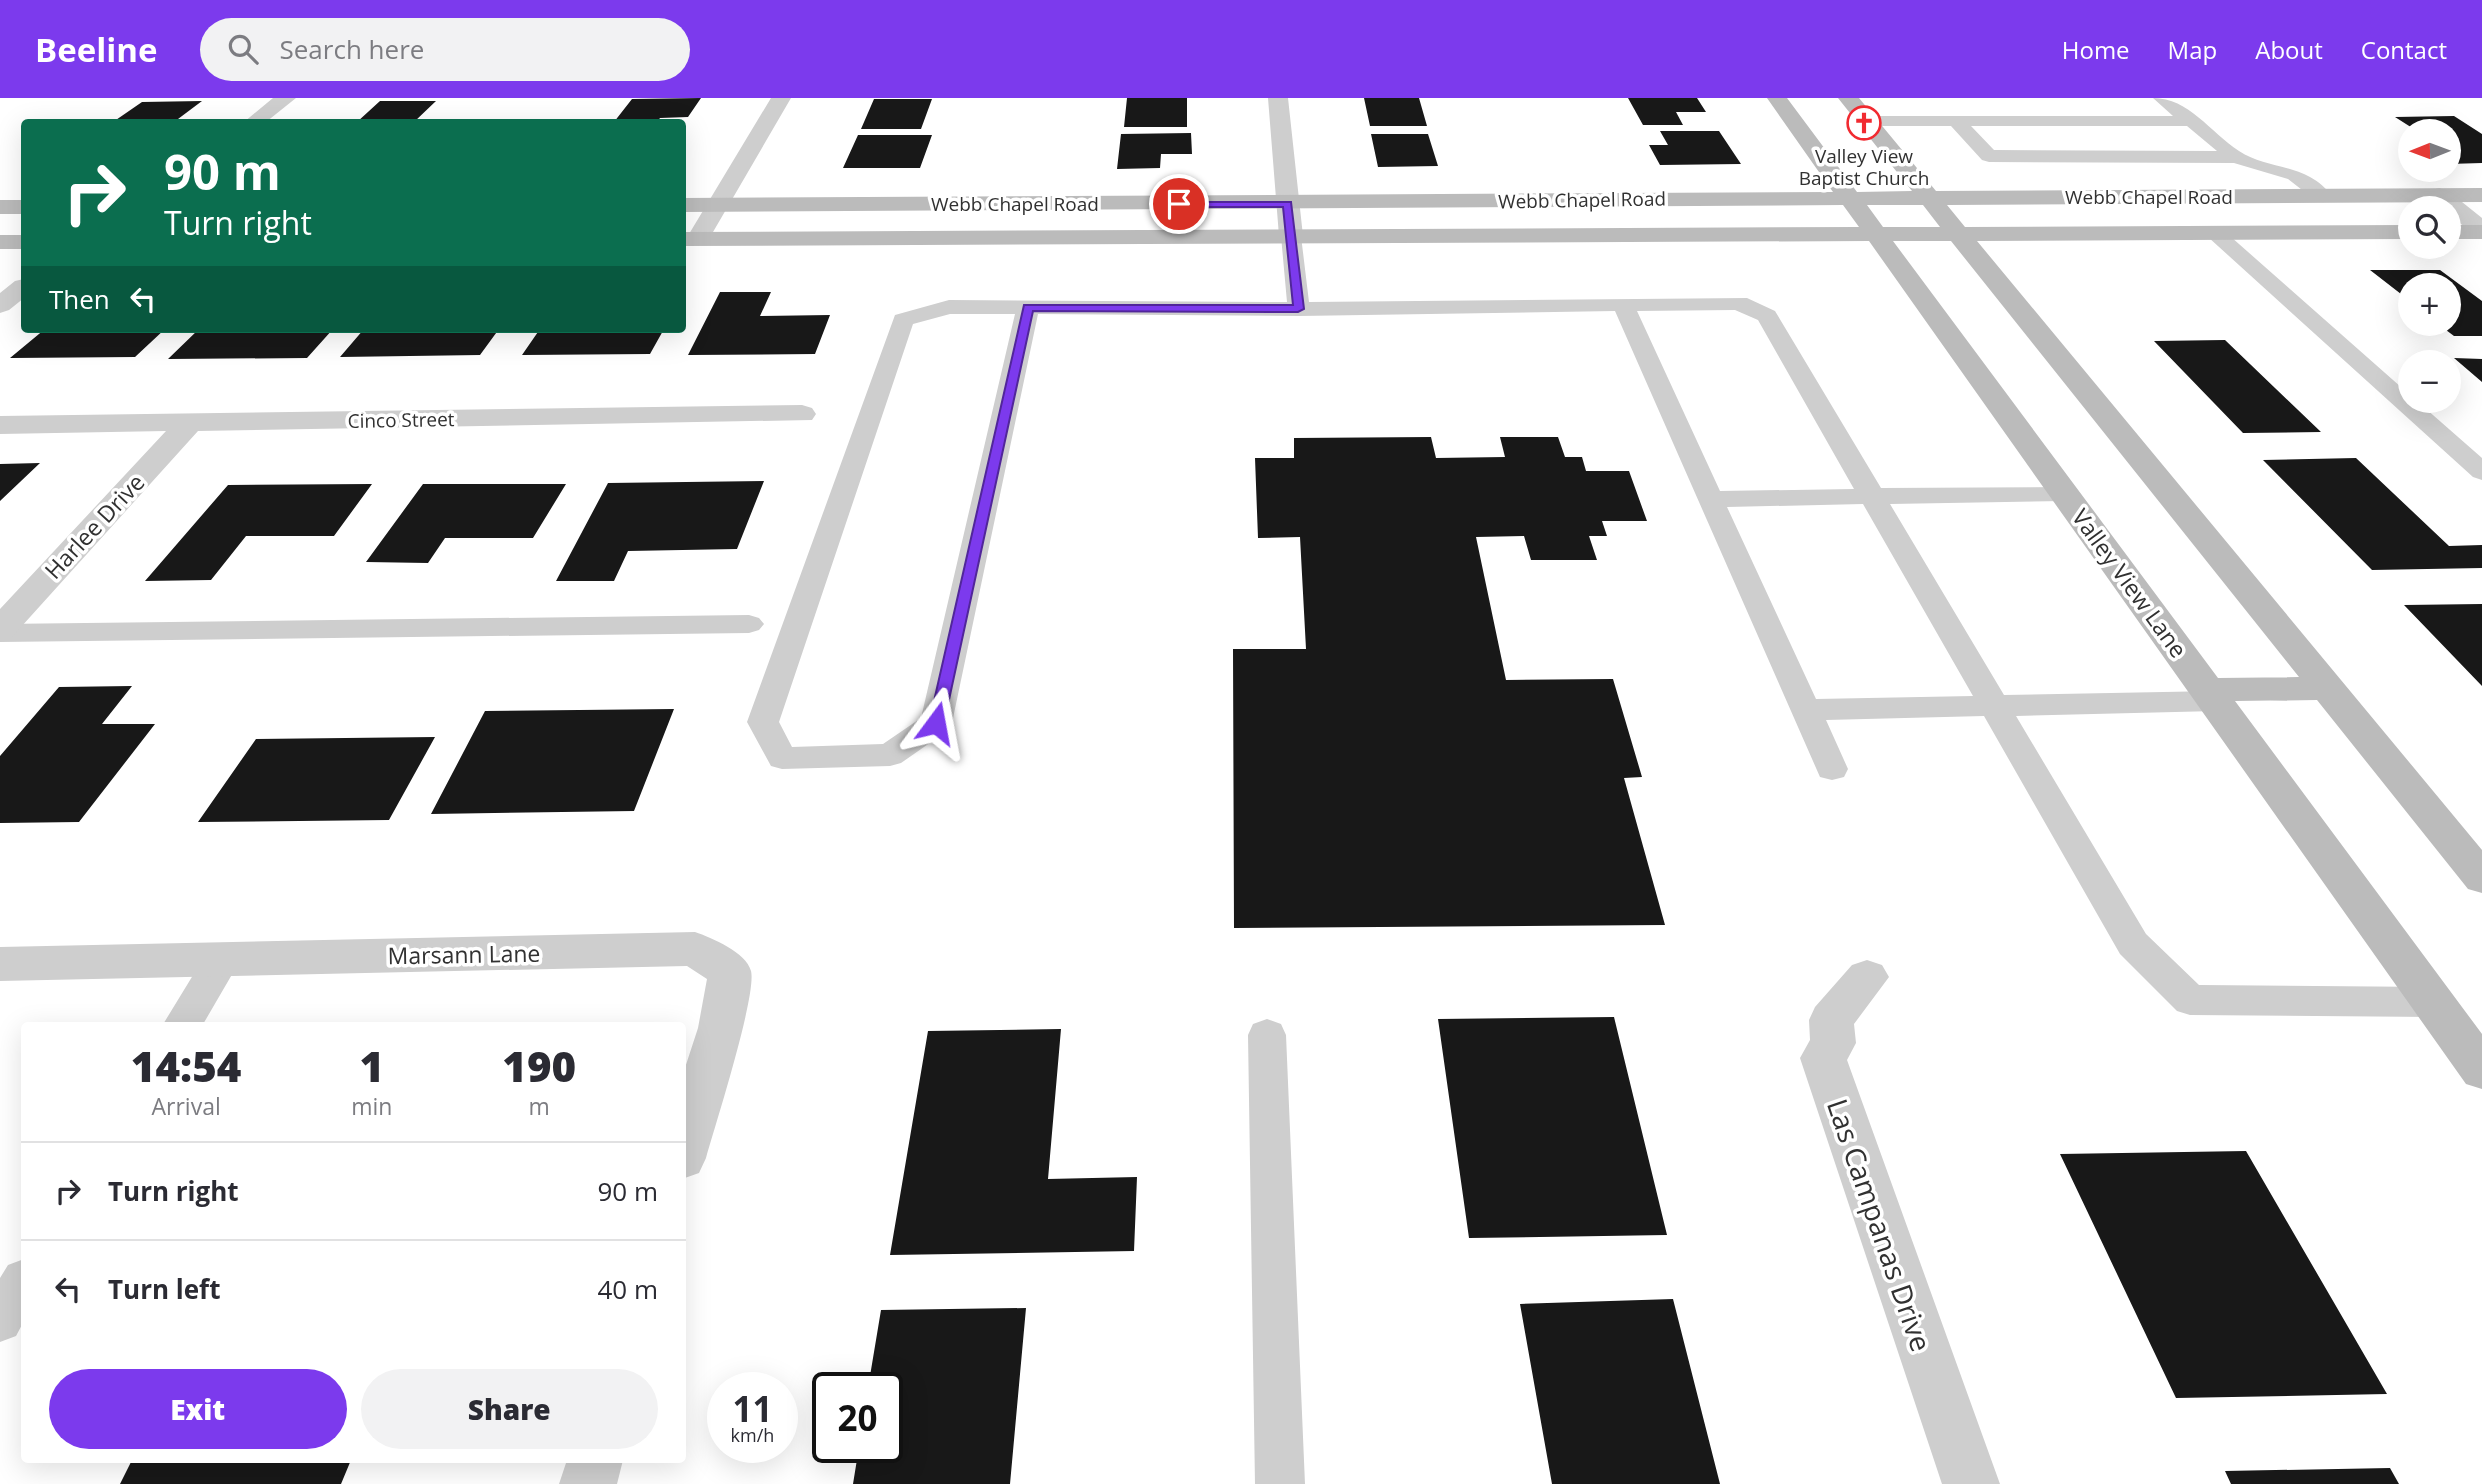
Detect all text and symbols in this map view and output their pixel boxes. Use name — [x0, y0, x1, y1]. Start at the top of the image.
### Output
search box — [200, 18, 690, 81]
text: Beeline — [35, 27, 158, 72]
icon: search — [224, 30, 262, 68]
text: Search here — [280, 31, 424, 67]
text: Home — [2062, 33, 2130, 66]
text: Map — [2168, 33, 2217, 66]
text: About — [2255, 33, 2323, 66]
text: Contact — [2361, 33, 2447, 66]
church icon: Valley View Baptist Church — [1845, 104, 1883, 142]
north arrow — [2398, 119, 2460, 182]
map controls — [2398, 119, 2461, 413]
text: 90 m — [164, 138, 281, 204]
place label: Valley View Baptist Church — [1799, 143, 1929, 191]
icon: right — [49, 147, 140, 238]
pin — [1149, 174, 1209, 234]
street label: Webb Chapel Road — [2065, 184, 2233, 210]
icon: arrive — [1160, 185, 1198, 223]
street label: Webb Chapel Road — [1498, 186, 1666, 214]
street label: Webb Chapel Road — [931, 191, 1099, 217]
button: search — [2398, 196, 2461, 259]
text: Turn right — [164, 201, 312, 244]
button: + — [2398, 273, 2461, 336]
icon: left — [124, 280, 162, 318]
text: Then — [49, 281, 110, 317]
button: − — [2398, 350, 2461, 413]
street label: Cinco Street — [347, 406, 455, 434]
street label: Harlee Drive — [37, 466, 151, 586]
street label: Valley View Lane — [2065, 502, 2195, 664]
position arrow — [899, 686, 973, 760]
street label: Marsann Lane — [387, 937, 541, 971]
text: 14:54 — [131, 1037, 241, 1094]
text: 1 — [360, 1037, 384, 1094]
text: 190 — [502, 1037, 576, 1094]
text: Arrival — [152, 1090, 221, 1122]
text: min — [351, 1090, 392, 1122]
text: m — [529, 1090, 550, 1122]
street label: Las Campanas Drive — [1819, 1094, 1941, 1356]
icon: right — [49, 1172, 87, 1210]
text: Turn right — [108, 1173, 239, 1209]
text: 90 m — [597, 1173, 658, 1209]
icon: left — [49, 1270, 87, 1308]
text: Turn left — [108, 1271, 220, 1307]
text: 40 m — [597, 1271, 658, 1307]
button: Exit — [49, 1369, 347, 1449]
button: Share — [361, 1369, 658, 1449]
speed limit sign: 20 — [812, 1372, 903, 1463]
text: 11 — [732, 1385, 773, 1432]
text: km/h — [731, 1423, 774, 1447]

